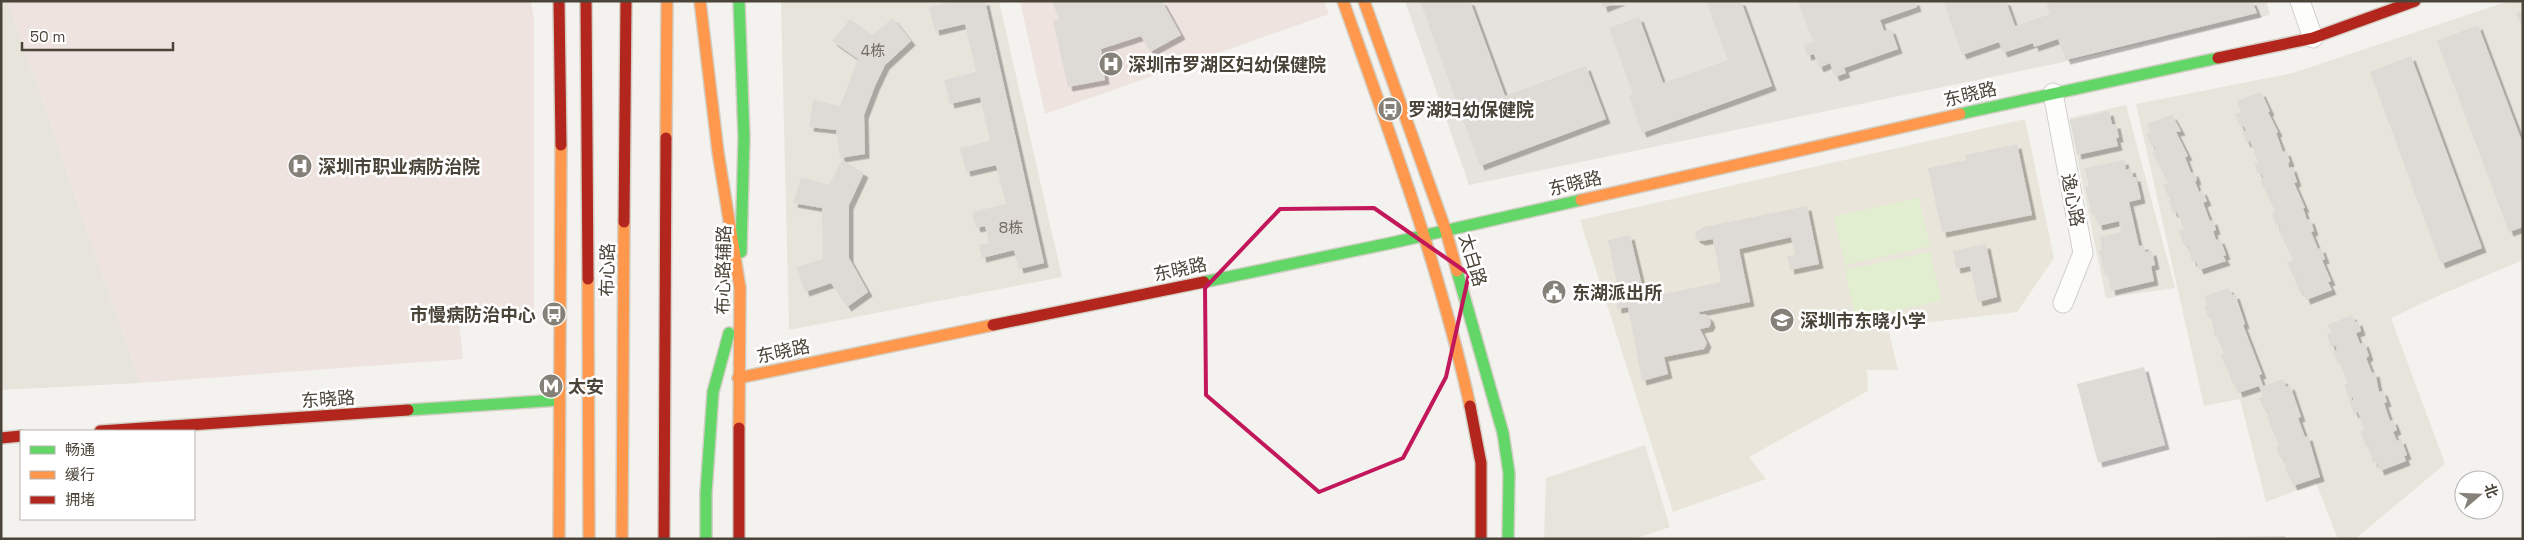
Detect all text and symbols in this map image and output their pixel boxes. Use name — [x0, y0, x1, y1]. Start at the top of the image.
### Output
scale bar — [22, 20, 174, 52]
text: 50 m — [30, 27, 65, 46]
house number: 4栋 — [861, 41, 885, 60]
hospital icon: 深圳市罗湖区妇幼保健院 — [1098, 51, 1124, 77]
place label: 深圳市罗湖区妇幼保健院 — [1128, 53, 1326, 76]
street label: 东晓路 — [1941, 77, 1999, 111]
bus stop icon: 罗湖妇幼保健院 — [1377, 96, 1403, 122]
place label: 罗湖妇幼保健院 — [1408, 98, 1534, 121]
hospital icon: 深圳市职业病防治院 — [287, 153, 313, 179]
place label: 深圳市职业病防治院 — [318, 155, 480, 178]
street label: 东晓路 — [1546, 166, 1604, 200]
street label: 逸心路 — [2057, 171, 2089, 229]
house number: 8栋 — [999, 218, 1023, 237]
street label: 布心路辅路 — [711, 225, 735, 315]
street label: 太白路 — [1454, 231, 1492, 289]
street label: 布心路 — [595, 243, 619, 297]
street label: 东晓路 — [1151, 252, 1209, 286]
public building icon: 东湖派出所 — [1541, 279, 1567, 305]
place label: 东湖派出所 — [1572, 281, 1662, 304]
bus stop icon: 市慢病防治中心 — [541, 301, 567, 327]
place label: 市慢病防治中心 — [410, 303, 536, 326]
school or university icon: 深圳市东晓小学 — [1769, 307, 1795, 333]
place label: 深圳市东晓小学 — [1800, 309, 1926, 332]
street label: 东晓路 — [754, 334, 812, 368]
metro station icon: 太安 — [538, 373, 564, 399]
place label: 太安 — [568, 375, 604, 398]
street label: 东晓路 — [300, 386, 356, 412]
legend — [20, 430, 195, 520]
text: 畅通 — [65, 440, 95, 459]
text: 缓行 — [65, 465, 95, 484]
north arrow — [2454, 470, 2504, 520]
text: 北 — [2481, 481, 2502, 500]
text: 拥堵 — [65, 490, 95, 509]

